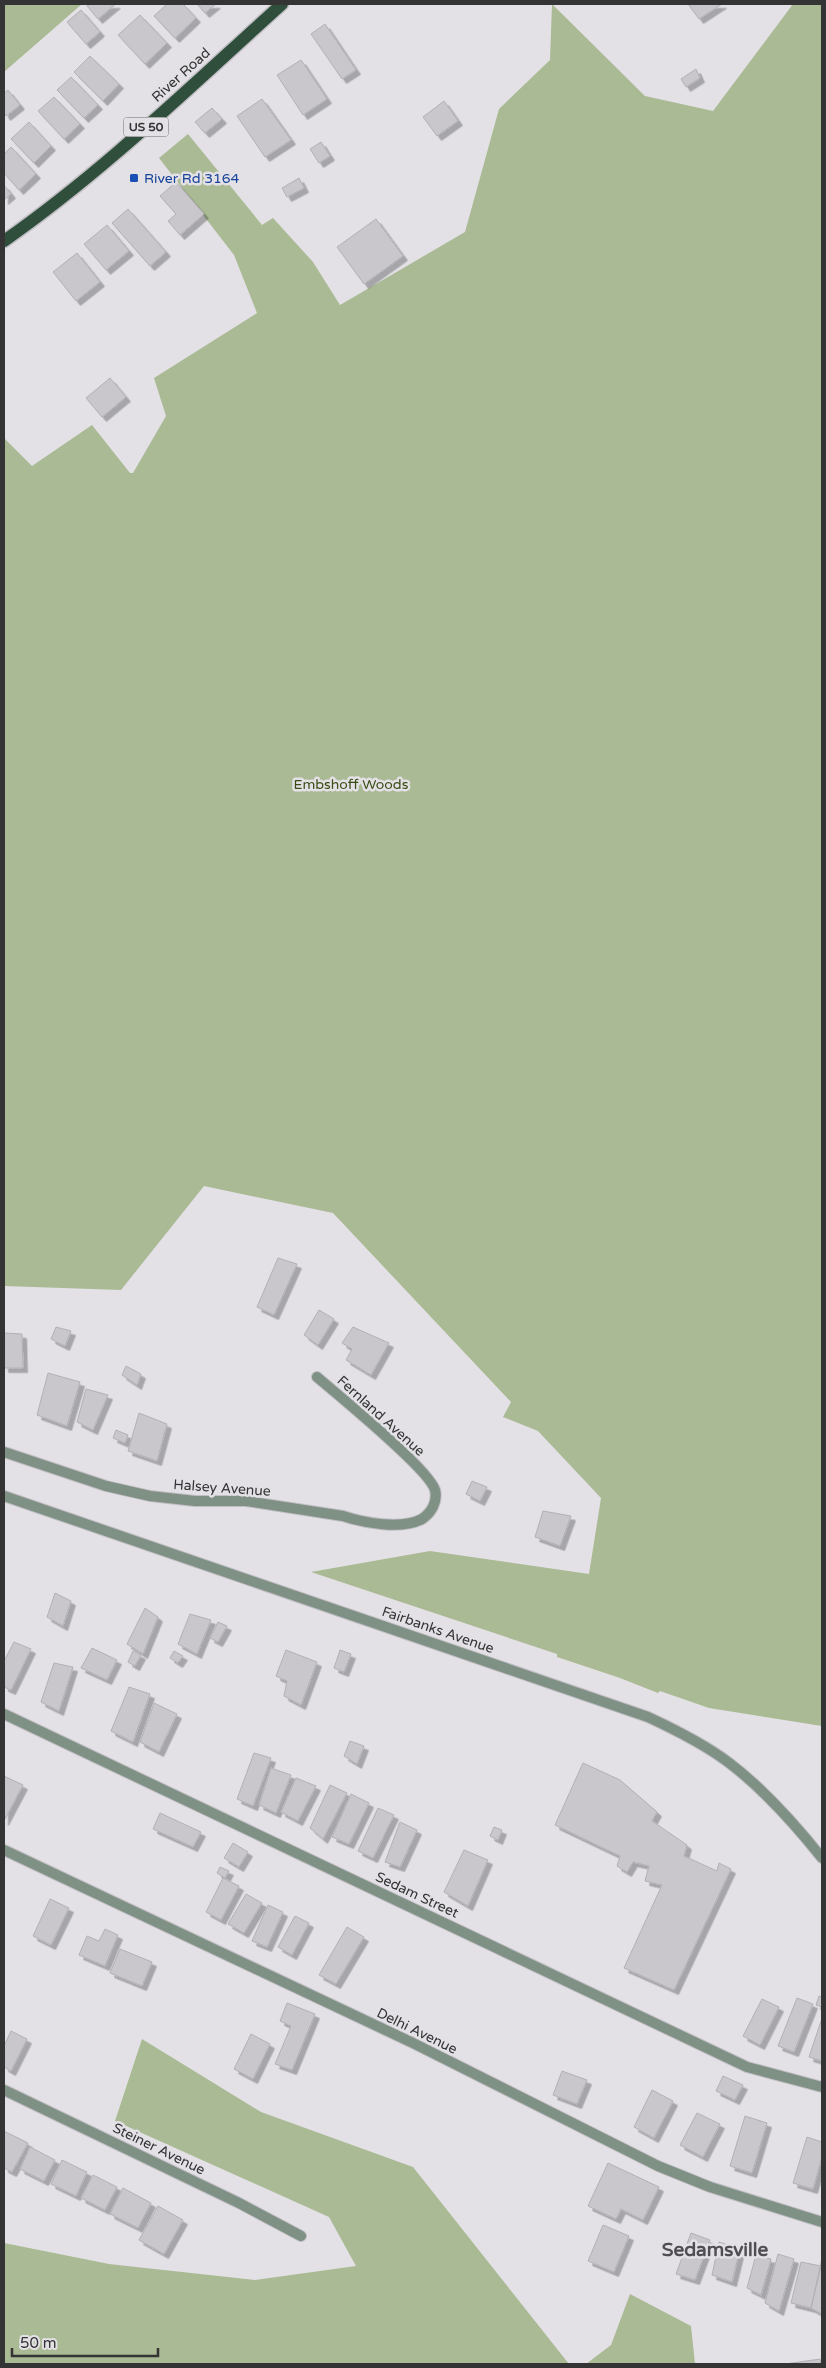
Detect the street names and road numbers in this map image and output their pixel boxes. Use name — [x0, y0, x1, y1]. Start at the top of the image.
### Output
street label: River Road — [148, 44, 214, 106]
road number: US 50 — [124, 118, 168, 136]
street label: Fernland Avenue — [334, 1372, 428, 1460]
street label: Halsey Avenue — [173, 1476, 271, 1500]
street label: Fairbanks Avenue — [380, 1603, 496, 1657]
street label: Sedam Street — [373, 1868, 462, 1922]
street label: Delhi Avenue — [374, 2004, 460, 2058]
street label: Steiner Avenue — [110, 2119, 208, 2179]

